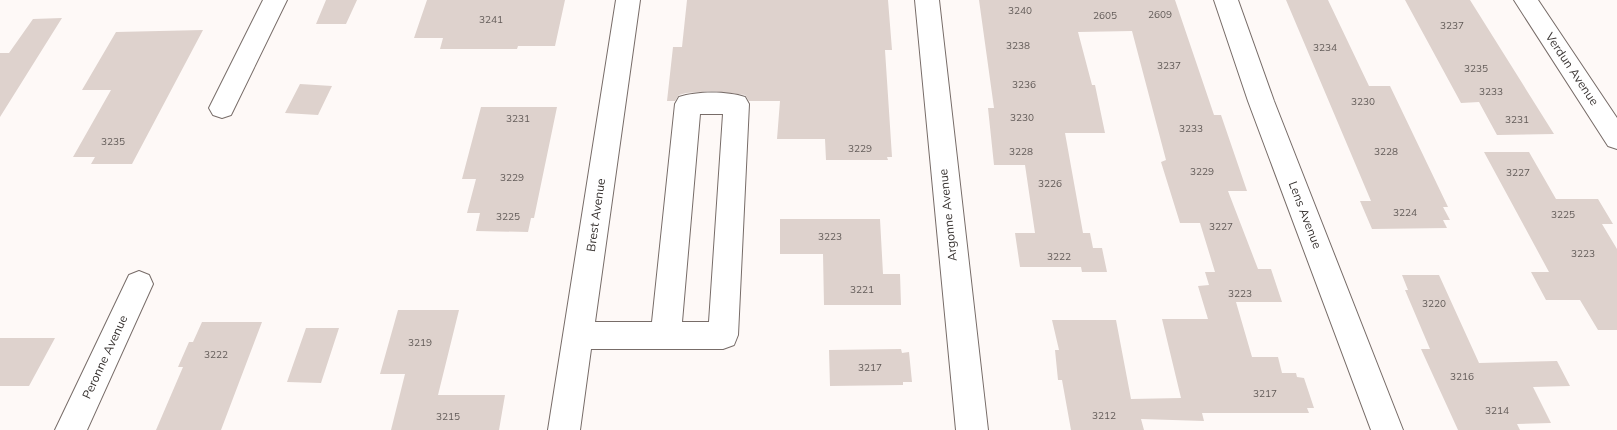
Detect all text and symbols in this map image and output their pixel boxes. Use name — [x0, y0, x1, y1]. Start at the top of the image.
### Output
house number: 3240 — [1008, 4, 1032, 17]
house number: 2609 — [1148, 8, 1172, 21]
house number: 2605 — [1093, 9, 1117, 22]
house number: 3241 — [479, 13, 503, 26]
house number: 3237 — [1440, 19, 1464, 32]
street label: Verdun Avenue — [1543, 29, 1602, 108]
house number: 3238 — [1006, 39, 1030, 52]
house number: 3234 — [1313, 41, 1337, 54]
house number: 3237 — [1157, 59, 1181, 72]
house number: 3235 — [1464, 62, 1488, 75]
house number: 3236 — [1012, 78, 1036, 91]
house number: 3233 — [1479, 85, 1503, 98]
house number: 3230 — [1351, 95, 1375, 108]
house number: 3230 — [1010, 111, 1034, 124]
house number: 3231 — [506, 112, 530, 125]
house number: 3231 — [1505, 113, 1529, 126]
house number: 3233 — [1179, 122, 1203, 135]
house number: 3235 — [101, 135, 125, 148]
house number: 3229 — [848, 142, 872, 155]
house number: 3228 — [1009, 145, 1033, 158]
house number: 3228 — [1374, 145, 1398, 158]
house number: 3229 — [1190, 165, 1214, 178]
house number: 3227 — [1506, 166, 1530, 179]
street label: Argonne Avenue — [935, 168, 960, 262]
house number: 3229 — [500, 171, 524, 184]
street label: Brest Avenue — [583, 177, 608, 253]
house number: 3226 — [1038, 177, 1062, 190]
street label: Lens Avenue — [1286, 179, 1325, 251]
house number: 3224 — [1393, 206, 1417, 219]
house number: 3225 — [1551, 208, 1575, 221]
house number: 3225 — [496, 210, 520, 223]
house number: 3227 — [1209, 220, 1233, 233]
house number: 3223 — [818, 230, 842, 243]
house number: 3223 — [1571, 247, 1595, 260]
house number: 3222 — [1047, 250, 1071, 263]
house number: 3221 — [850, 283, 874, 296]
house number: 3223 — [1228, 287, 1252, 300]
house number: 3220 — [1422, 297, 1446, 310]
street label: Peronne Avenue — [79, 313, 131, 401]
house number: 3219 — [408, 336, 432, 349]
house number: 3222 — [204, 348, 228, 361]
house number: 3217 — [858, 361, 882, 374]
house number: 3216 — [1450, 370, 1474, 383]
house number: 3217 — [1253, 387, 1277, 400]
house number: 3214 — [1485, 404, 1509, 417]
house number: 3212 — [1092, 409, 1116, 422]
house number: 3215 — [436, 410, 460, 423]

